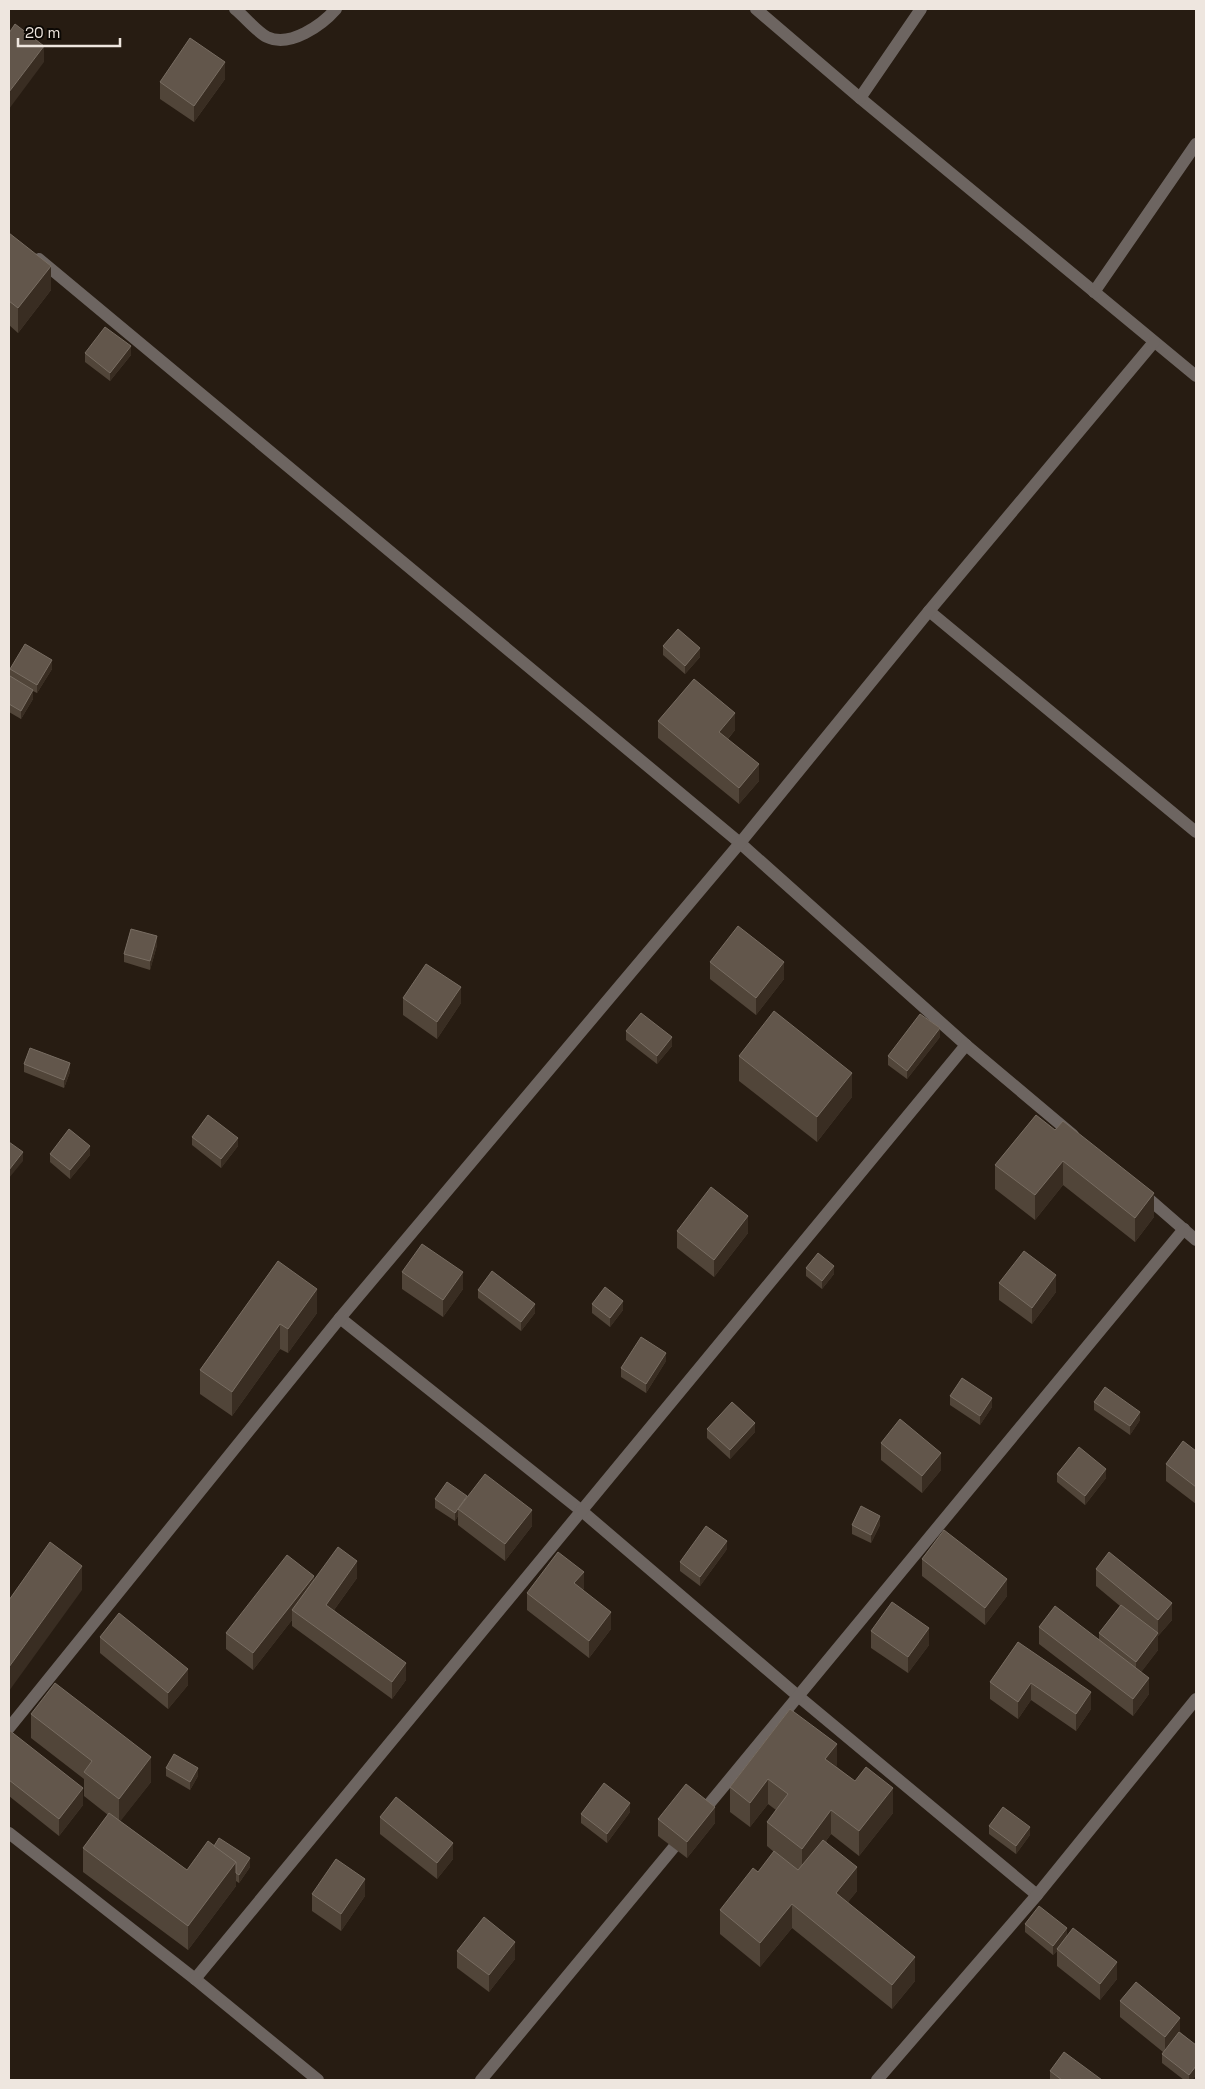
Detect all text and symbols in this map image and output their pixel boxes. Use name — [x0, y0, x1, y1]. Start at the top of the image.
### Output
scale bar — [18, 15, 120, 47]
text: 20 m — [25, 23, 60, 42]

